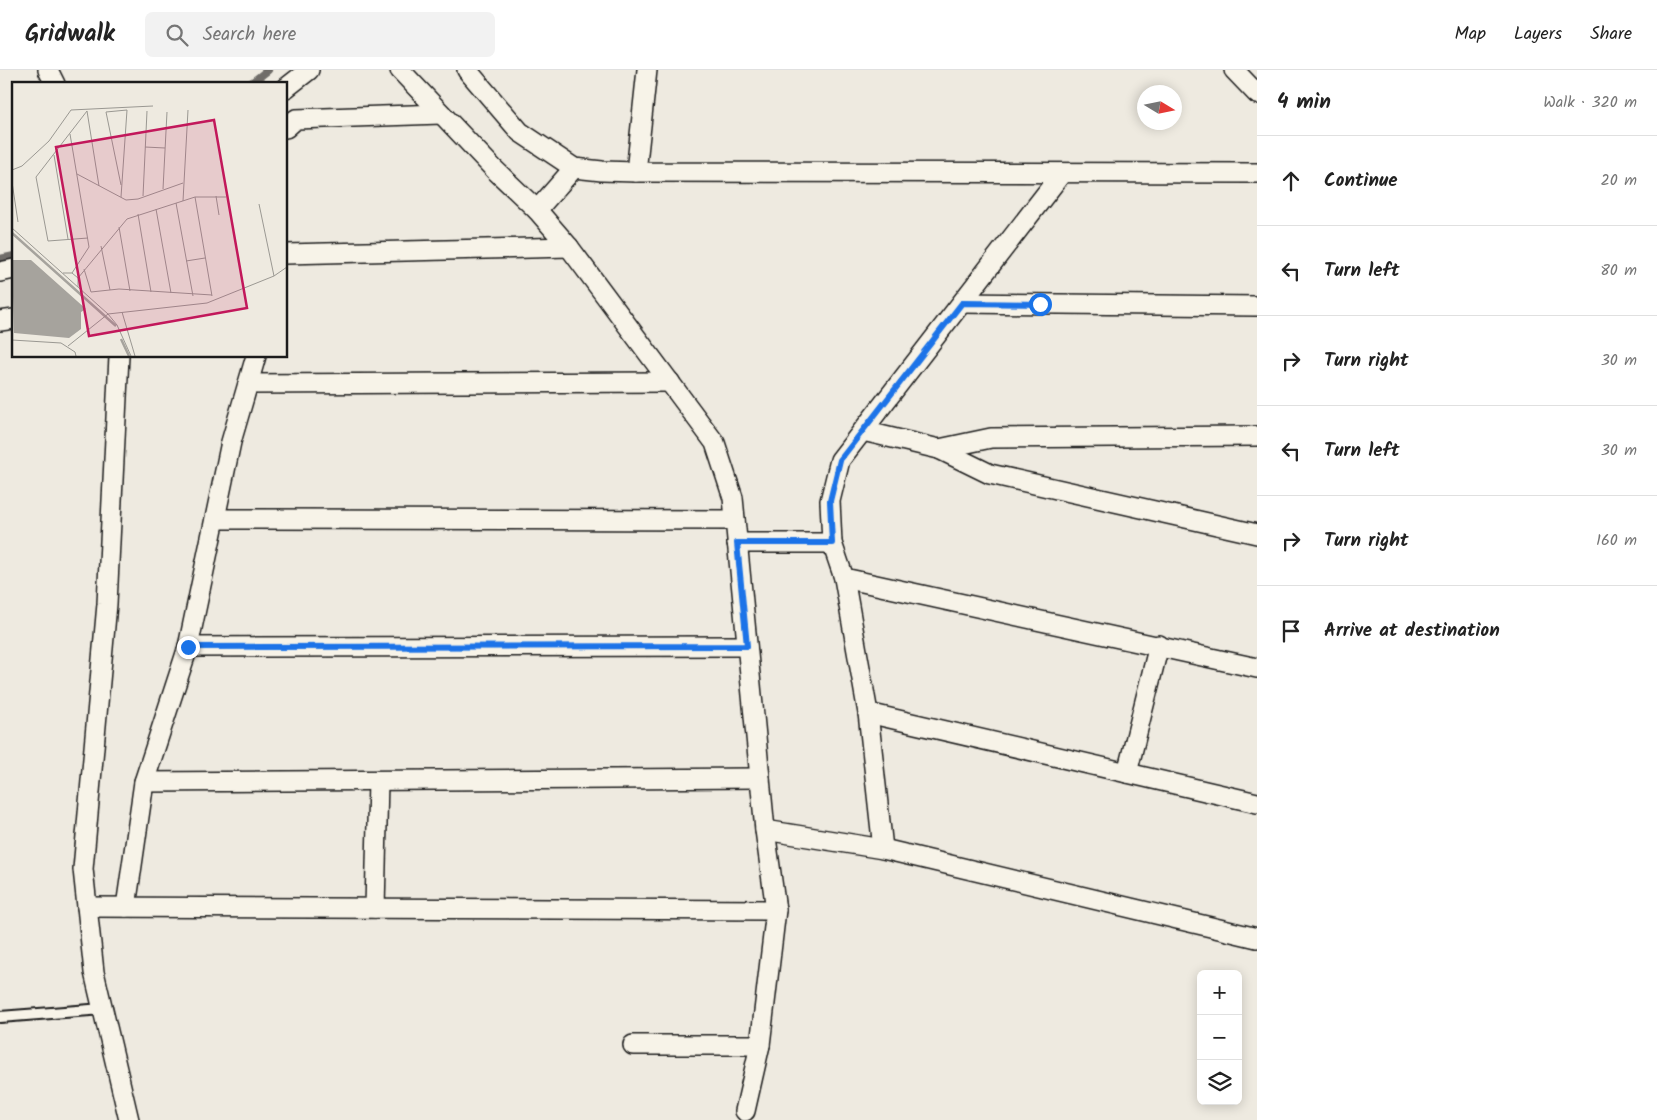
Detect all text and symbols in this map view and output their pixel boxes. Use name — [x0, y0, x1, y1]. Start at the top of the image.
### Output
search box — [145, 12, 495, 57]
text: Gridwalk — [25, 15, 115, 54]
text: Search here — [203, 20, 296, 50]
text: Map — [1455, 20, 1486, 49]
text: Layers — [1514, 20, 1562, 49]
text: Share — [1590, 20, 1632, 49]
icon: search — [163, 21, 191, 49]
inset map — [12, 82, 288, 358]
north arrow — [1137, 85, 1182, 130]
text: 4 min — [1277, 86, 1331, 119]
text: Walk · 320 m — [1543, 90, 1637, 115]
text: Continue — [1324, 166, 1397, 196]
icon: ahead — [1277, 167, 1305, 195]
text: 20 m — [1601, 168, 1637, 193]
text: Turn left — [1324, 256, 1399, 286]
icon: left — [1277, 257, 1305, 285]
text: 80 m — [1600, 258, 1637, 283]
route start — [1029, 293, 1052, 316]
text: Turn right — [1324, 346, 1409, 376]
icon: right — [1277, 347, 1305, 375]
text: 30 m — [1601, 348, 1637, 373]
text: Turn left — [1324, 436, 1399, 466]
icon: left — [1277, 437, 1305, 465]
text: 30 m — [1601, 438, 1637, 463]
text: Turn right — [1324, 526, 1409, 556]
icon: right — [1277, 527, 1305, 555]
text: 160 m — [1596, 528, 1637, 553]
text: Arrive at destination — [1324, 616, 1500, 646]
icon: arrive — [1277, 617, 1305, 645]
route end — [177, 636, 200, 659]
map controls — [1197, 970, 1242, 1105]
button: + — [1197, 970, 1242, 1015]
button: − — [1197, 1015, 1242, 1060]
button: layers — [1197, 1060, 1242, 1105]

